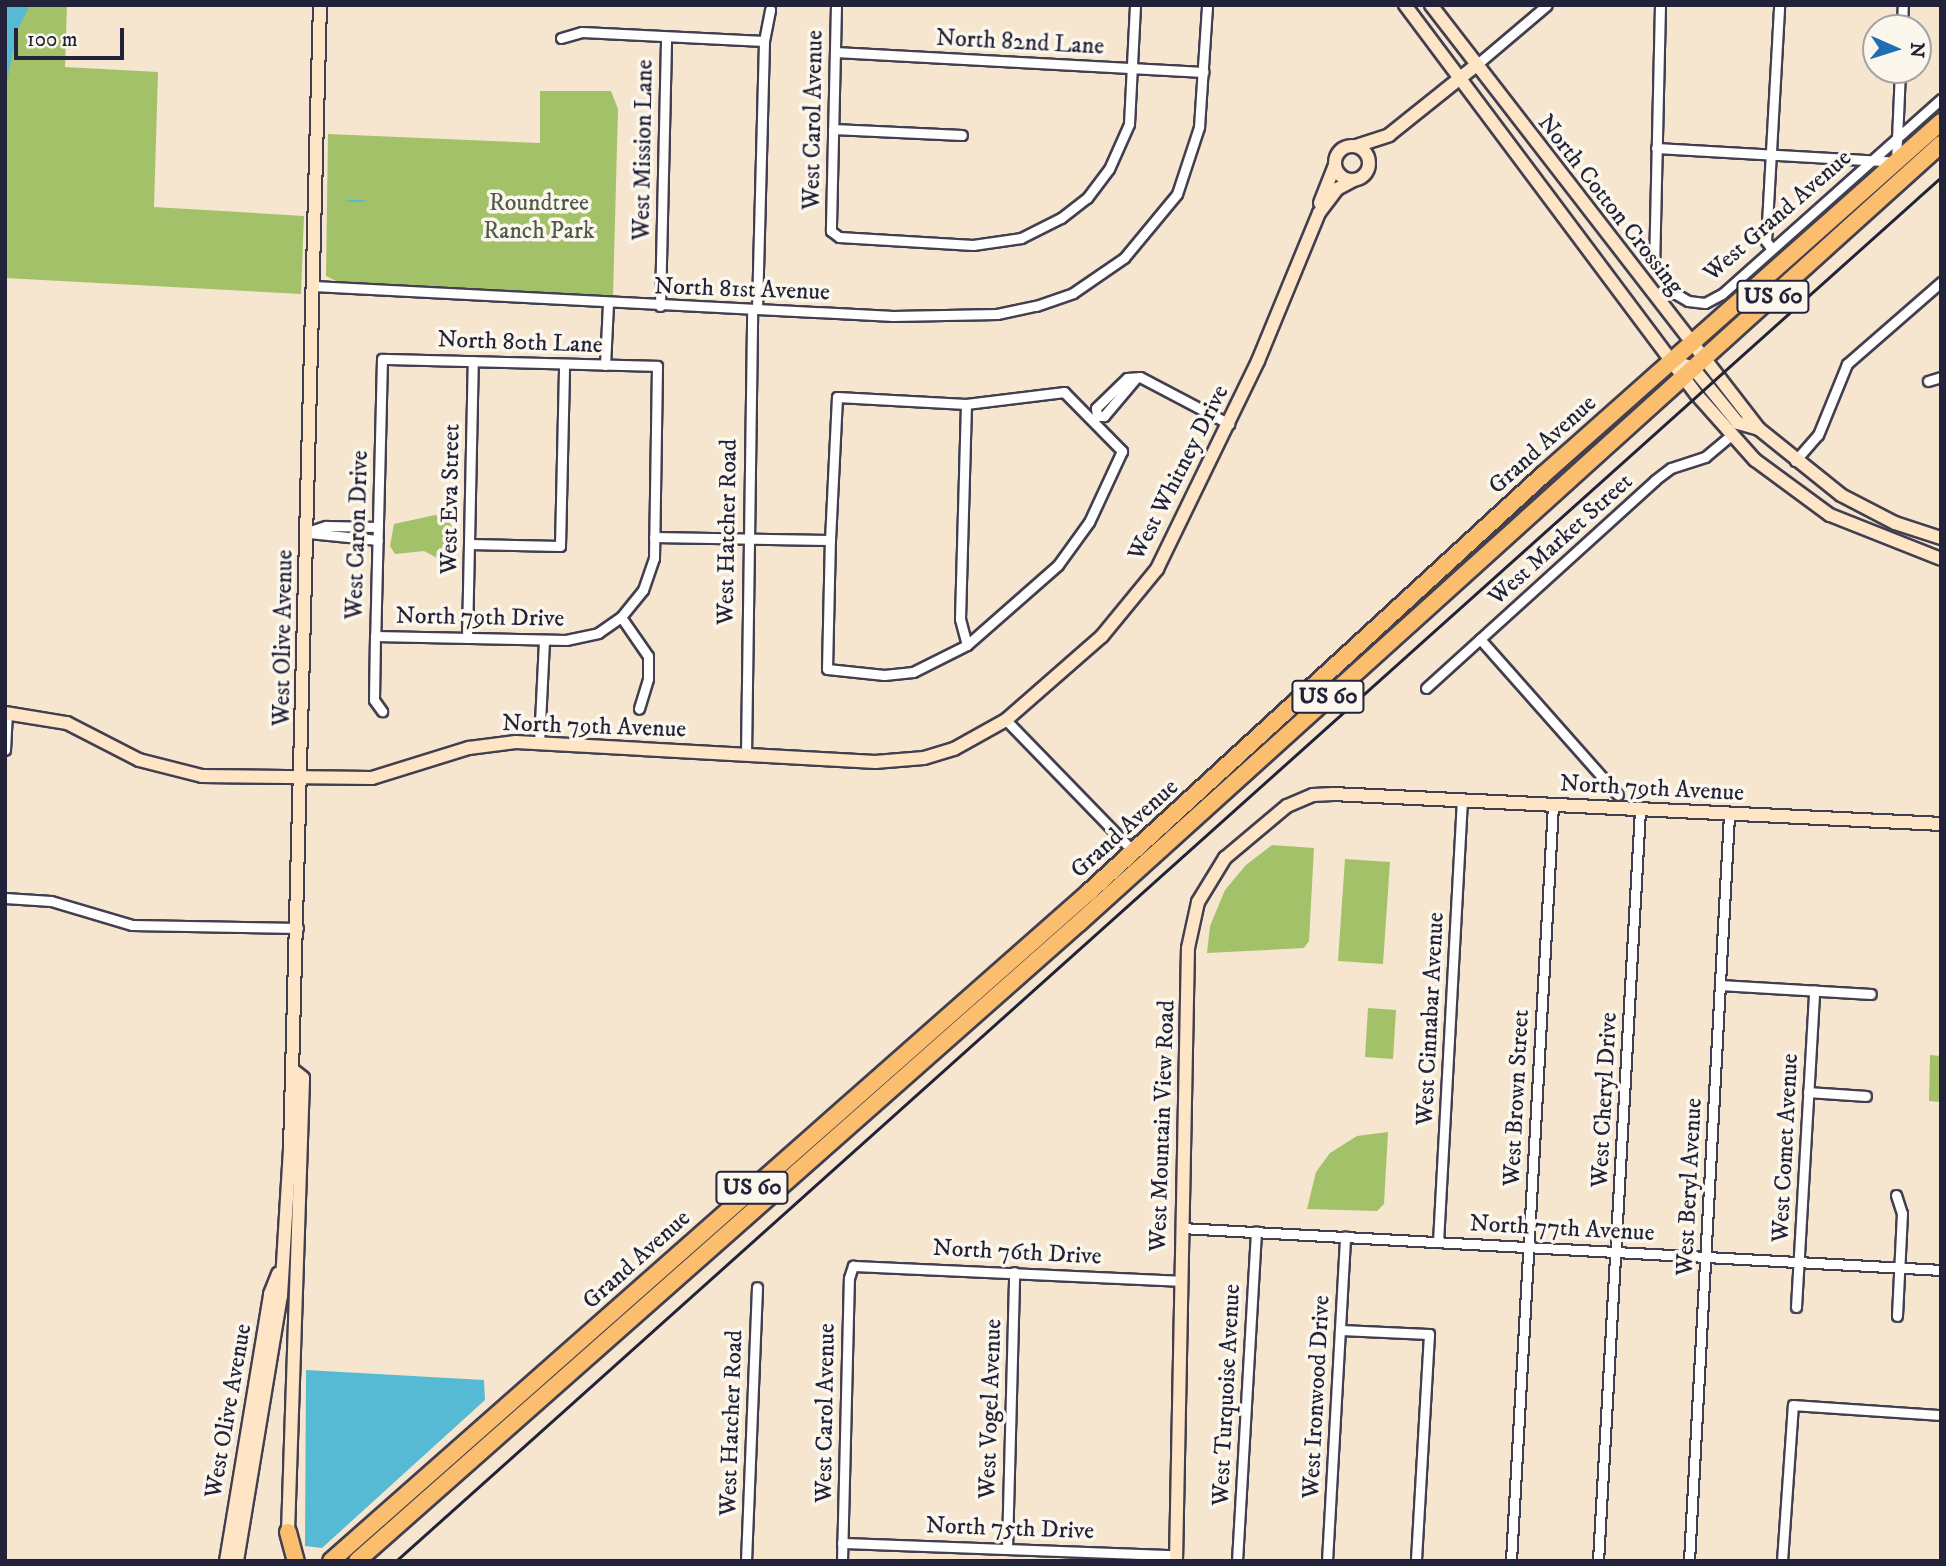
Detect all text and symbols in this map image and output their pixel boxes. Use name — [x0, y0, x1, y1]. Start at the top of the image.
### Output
scale bar — [18, 14, 128, 58]
north arrow — [1862, 14, 1932, 84]
street label: North 82nd Lane — [935, 24, 1105, 62]
text: 100 m — [27, 27, 78, 53]
street label: West Carol Avenue — [798, 30, 830, 210]
text: N — [1905, 42, 1928, 58]
street label: West Mission Lane — [628, 59, 660, 241]
street label: North Cotton Crossing — [1531, 109, 1689, 301]
street label: West Grand Avenue — [1698, 144, 1858, 288]
park label: Roundtree Ranch Park — [483, 190, 595, 246]
street label: North 81st Avenue — [654, 273, 830, 307]
road number: US 60 — [1736, 278, 1810, 316]
street label: North 80th Lane — [437, 326, 603, 360]
street label: West Whitney Drive — [1122, 380, 1236, 566]
street label: Grand Avenue — [1483, 389, 1603, 501]
street label: West Eva Street — [435, 423, 467, 575]
street label: West Hatcher Road — [712, 439, 744, 625]
street label: West Caron Drive — [341, 450, 375, 620]
street label: West Market Street — [1483, 468, 1639, 612]
street label: West Olive Avenue — [268, 549, 300, 727]
street label: North 79th Drive — [395, 602, 565, 634]
road number: US 60 — [1291, 678, 1365, 716]
street label: North 79th Avenue — [501, 709, 687, 745]
street label: North 79th Avenue — [1559, 770, 1745, 808]
street label: Grand Avenue — [1065, 773, 1185, 885]
street label: West Cinnabar Avenue — [1411, 912, 1451, 1126]
street label: West Mountain View Road — [1144, 1000, 1182, 1252]
street label: West Brown Street — [1498, 1009, 1536, 1187]
street label: West Cheryl Drive — [1586, 1012, 1624, 1188]
street label: West Comet Avenue — [1767, 1053, 1805, 1243]
street label: West Beryl Avenue — [1671, 1097, 1709, 1277]
road number: US 60 — [715, 1168, 789, 1208]
street label: Grand Avenue — [577, 1204, 697, 1316]
street label: North 77th Avenue — [1469, 1210, 1655, 1248]
street label: North 76th Drive — [932, 1234, 1102, 1272]
street label: West Turquoise Avenue — [1207, 1283, 1247, 1507]
street label: West Ironwood Drive — [1297, 1295, 1337, 1499]
street label: West Vogel Avenue — [973, 1318, 1009, 1500]
street label: West Olive Avenue — [199, 1322, 259, 1500]
street label: West Carol Avenue — [810, 1323, 842, 1503]
street label: West Hatcher Road — [714, 1329, 750, 1517]
street label: North 75th Drive — [925, 1512, 1095, 1546]

